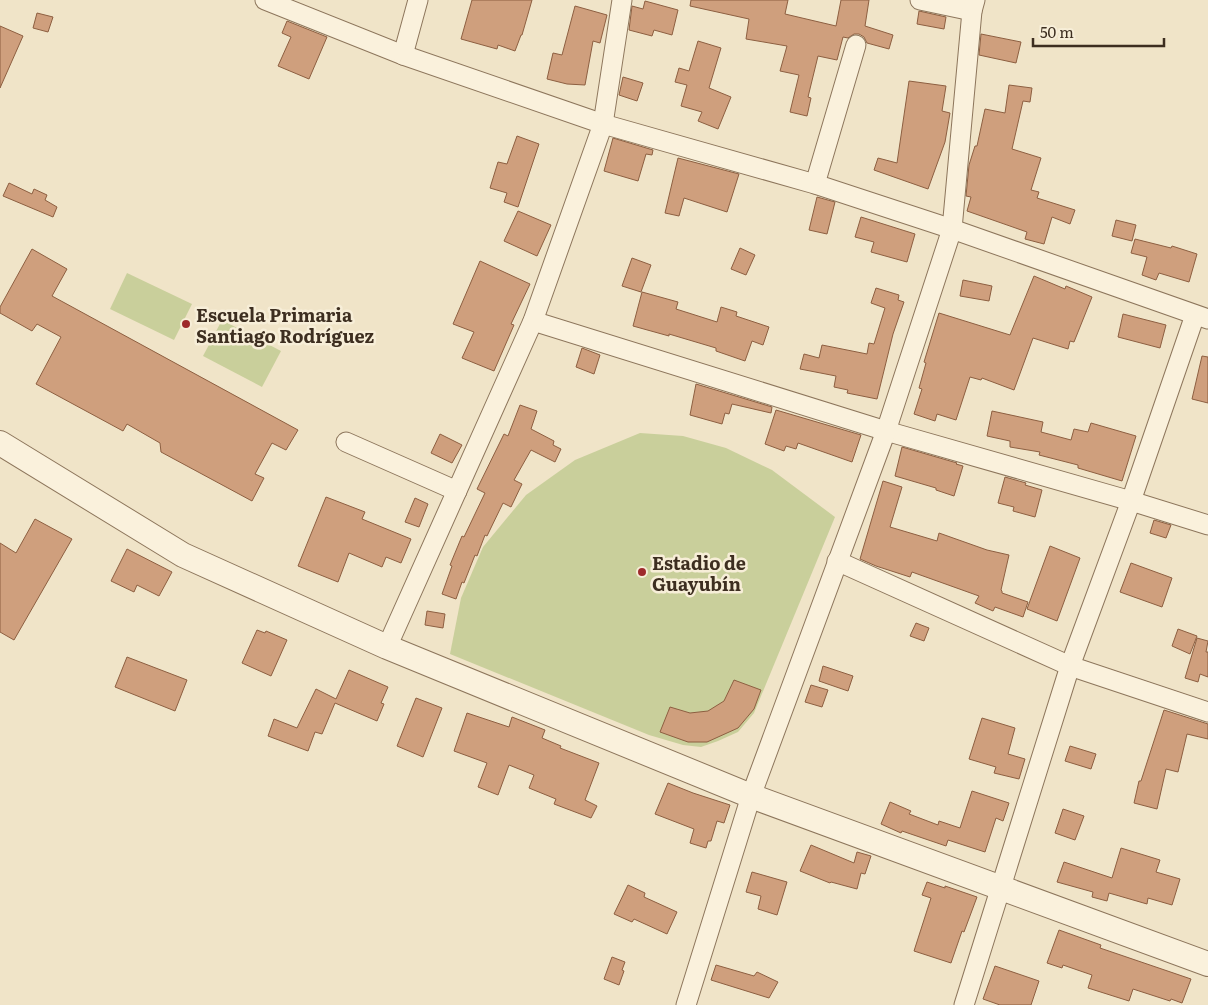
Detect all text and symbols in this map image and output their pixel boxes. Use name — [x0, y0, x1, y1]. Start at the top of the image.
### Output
scale bar — [1033, 15, 1164, 47]
text: 50 m — [1040, 20, 1074, 43]
place label: Escuela Primaria Santiago Rodríguez — [196, 301, 375, 349]
marker: Escuela Primaria Santiago Rodríguez — [180, 318, 192, 330]
place label: Estadio de Guayubín — [652, 549, 746, 597]
marker: Estadio de Guayubín — [636, 566, 648, 578]

